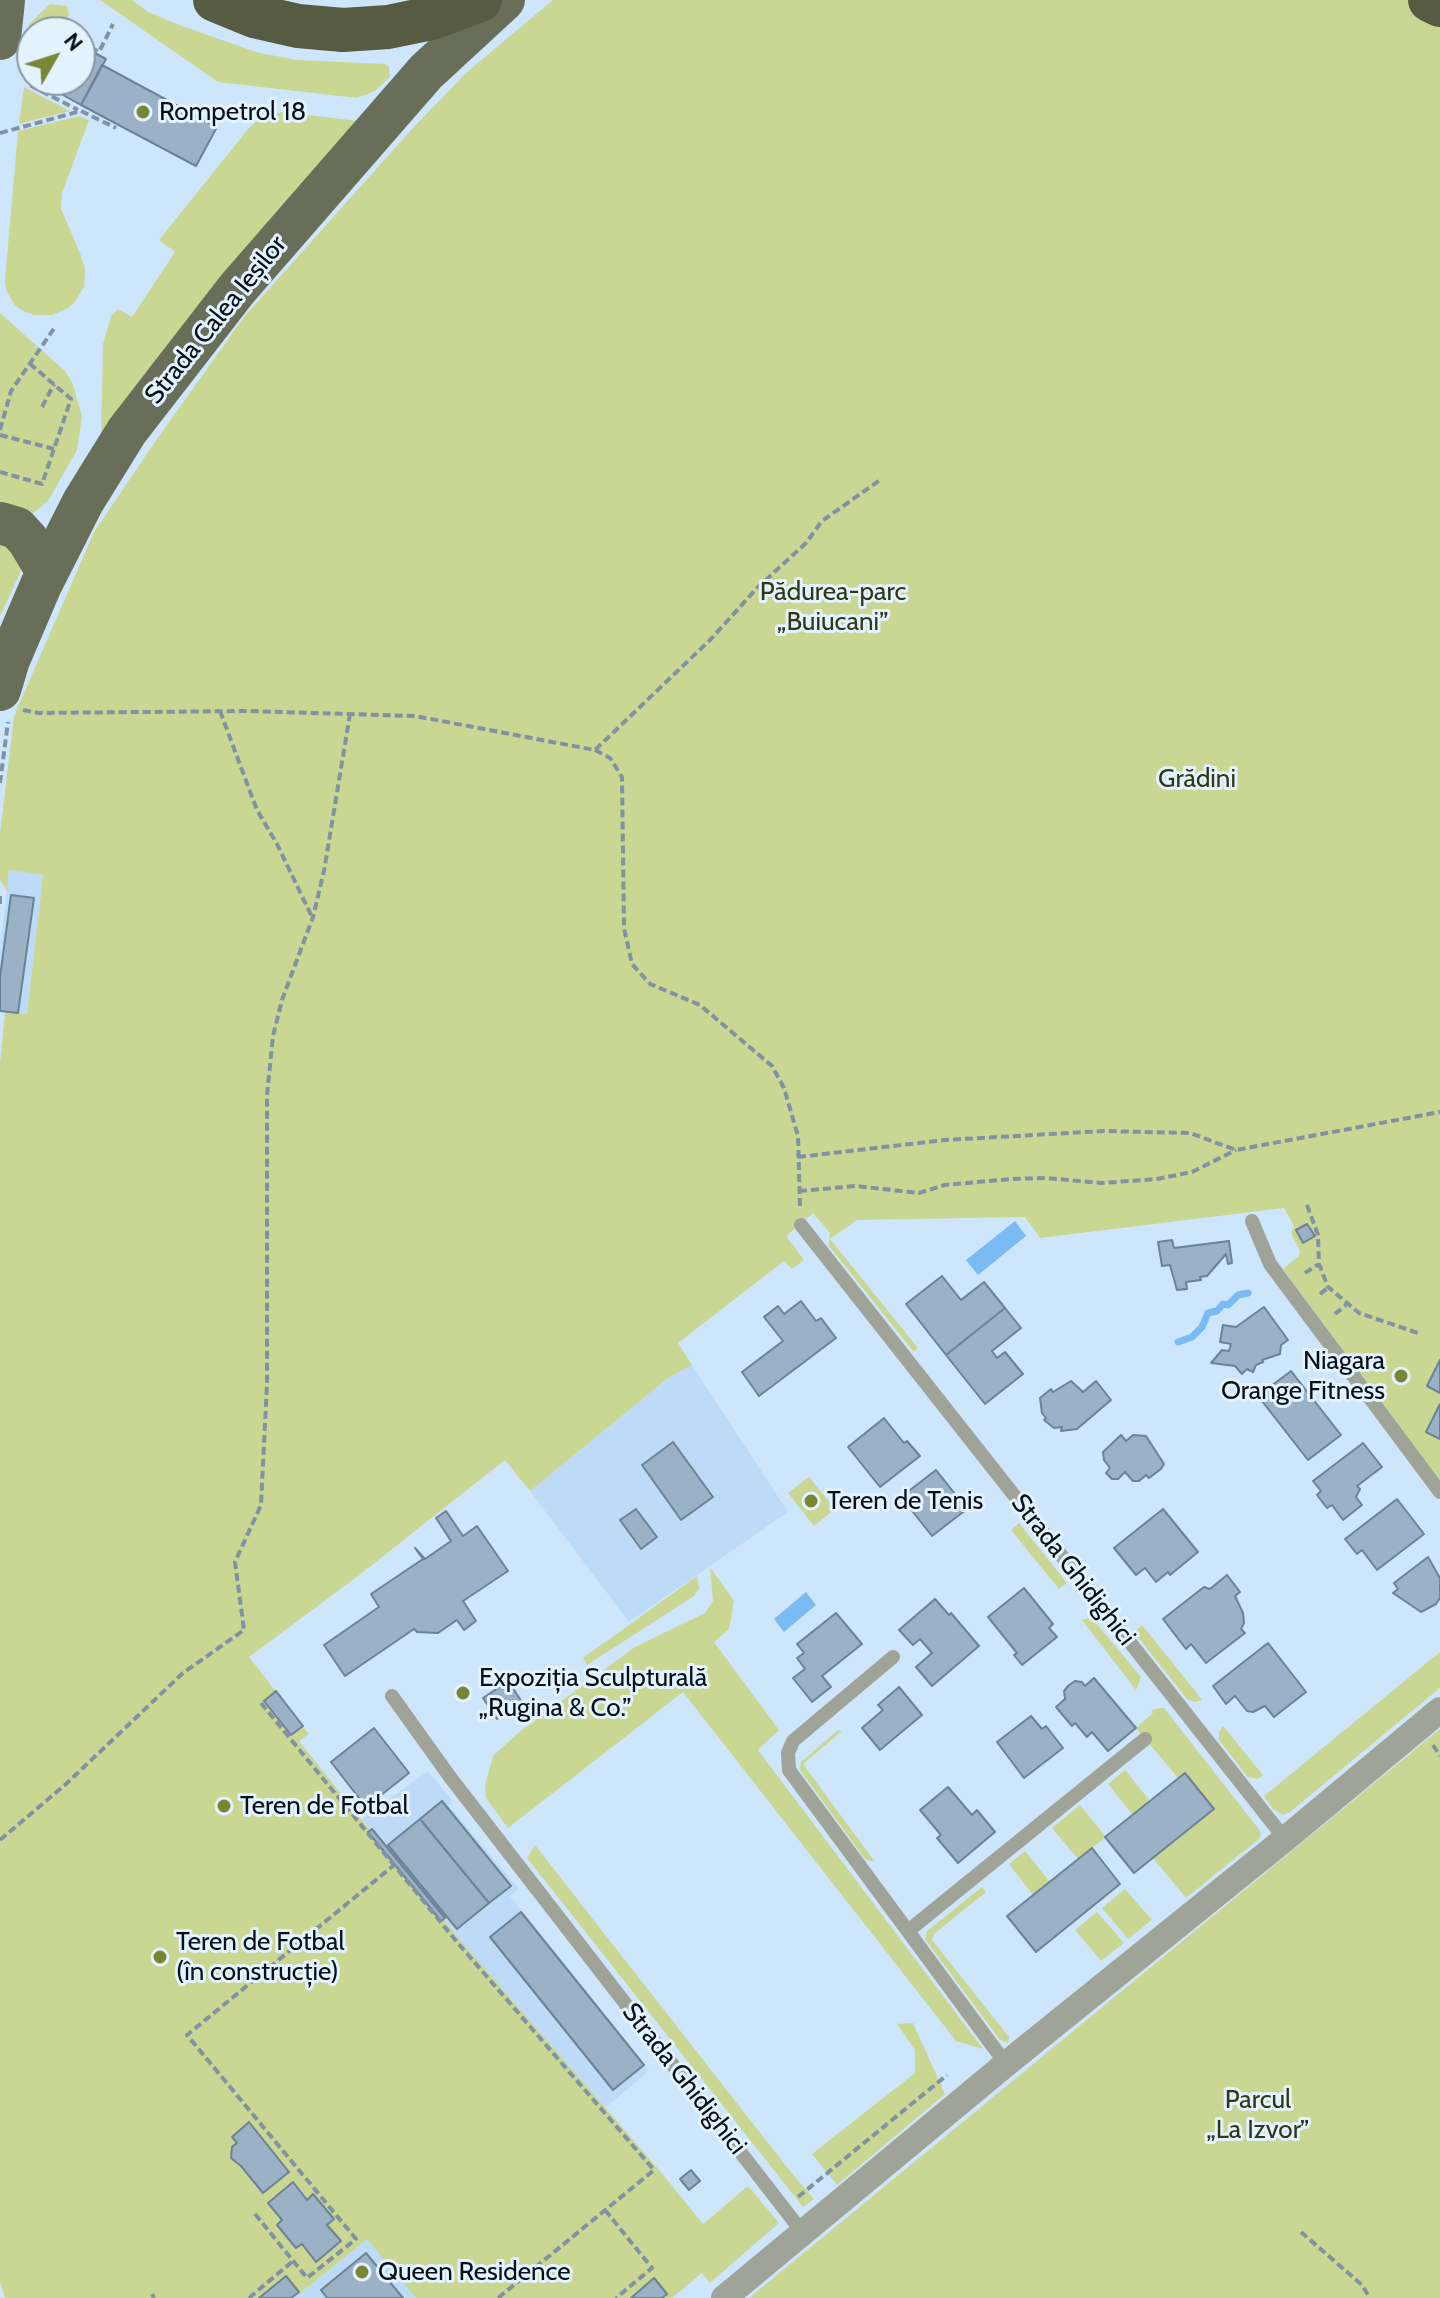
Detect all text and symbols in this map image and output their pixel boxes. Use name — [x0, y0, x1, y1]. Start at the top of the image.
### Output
north arrow — [16, 16, 96, 96]
text: N — [58, 27, 89, 56]
place label: Rompetrol 18 — [159, 96, 306, 128]
marker: Rompetrol 18 — [134, 103, 152, 121]
street label: Strada Calea Ieșilor — [139, 230, 293, 410]
park label: Pădurea-parc „Buiucani” — [760, 576, 906, 638]
park label: Grădini — [1158, 763, 1236, 795]
place label: Niagara Orange Fitness — [1221, 1345, 1385, 1406]
marker: Niagara Orange Fitness — [1392, 1367, 1410, 1385]
place label: Teren de Tenis — [827, 1485, 983, 1517]
street label: Strada Ghidighici — [1004, 1488, 1142, 1652]
marker: Teren de Tenis — [802, 1492, 820, 1510]
place label: Expoziția Sculpturală „Rugina & Co.” — [479, 1662, 707, 1724]
marker: Expoziția Sculpturală „Rugina & Co.” — [454, 1684, 472, 1702]
place label: Teren de Fotbal — [240, 1790, 409, 1822]
marker: Teren de Fotbal — [215, 1797, 233, 1815]
place label: Teren de Fotbal (în construcție) — [176, 1926, 345, 1988]
marker: Teren de Fotbal (în construcție) — [151, 1948, 169, 1966]
street label: Strada Ghidighici — [615, 1997, 753, 2161]
park label: Parcul „La Izvor” — [1207, 2084, 1309, 2146]
place label: Queen Residence — [378, 2256, 571, 2288]
marker: Queen Residence — [353, 2263, 371, 2281]

